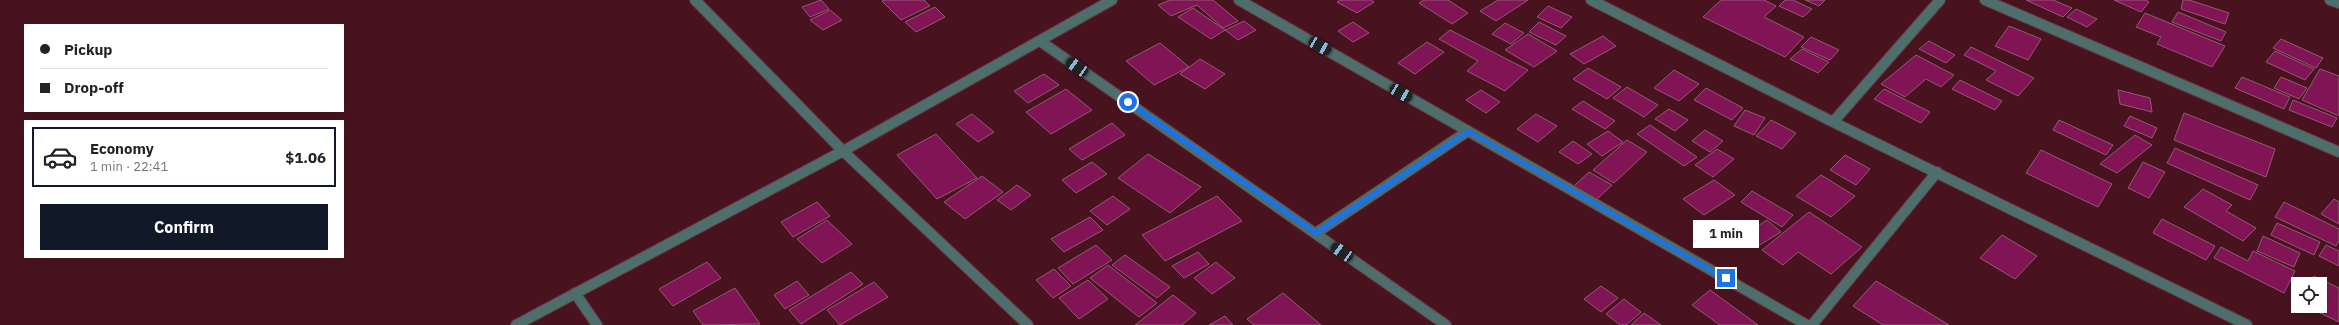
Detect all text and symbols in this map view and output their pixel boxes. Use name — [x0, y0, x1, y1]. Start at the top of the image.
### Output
car — [1307, 35, 1333, 57]
text: Pickup — [64, 40, 112, 59]
car — [1064, 55, 1090, 79]
text: Drop-off — [64, 78, 124, 97]
car — [1388, 82, 1414, 104]
route start — [1119, 93, 1137, 111]
icon: car — [42, 139, 78, 175]
text: Economy — [90, 139, 154, 158]
text: $1.06 — [285, 148, 326, 167]
text: 1 min · 22:41 — [90, 158, 168, 175]
button: Confirm — [40, 204, 328, 250]
callout: 1 min — [1693, 220, 1759, 248]
text: 1 min — [1709, 225, 1743, 242]
car — [1329, 240, 1355, 264]
route end — [1717, 269, 1735, 287]
map controls — [2291, 277, 2327, 313]
button: locate — [2291, 277, 2327, 313]

